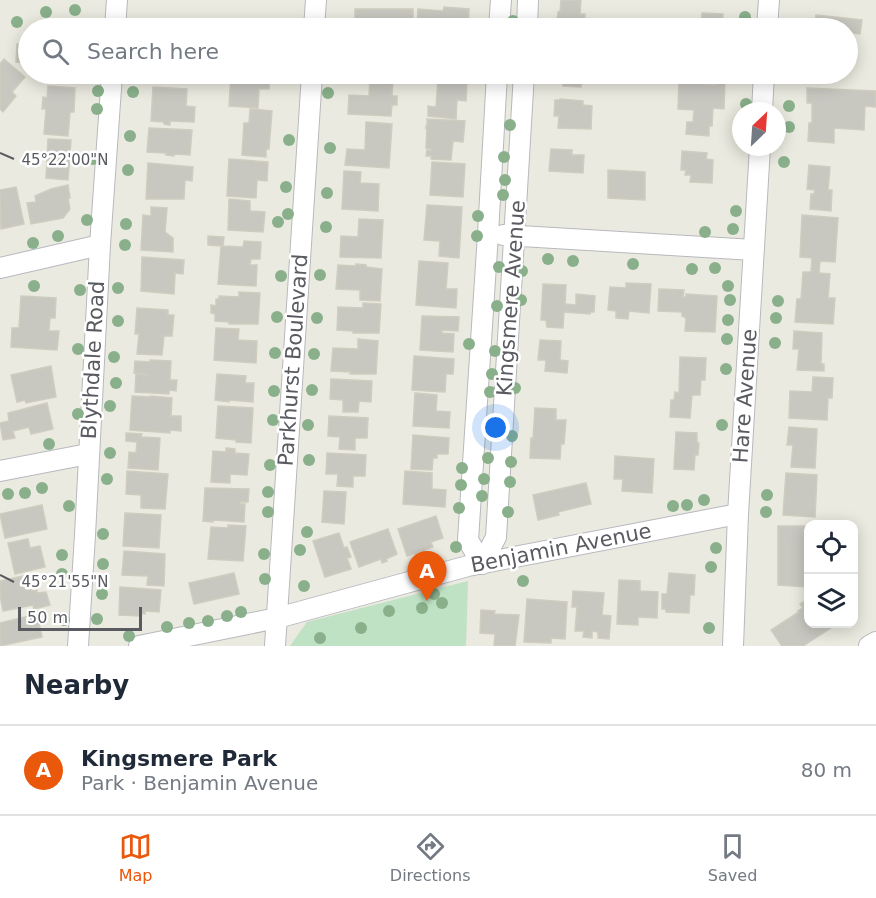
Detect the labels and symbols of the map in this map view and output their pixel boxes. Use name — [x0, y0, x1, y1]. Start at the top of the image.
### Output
north arrow — [732, 102, 786, 156]
text: 45°22'00"N — [21, 151, 109, 169]
street label: Kingsmere Avenue — [492, 199, 530, 397]
street label: Parkhurst Boulevard — [274, 253, 312, 467]
street label: Blythdale Road — [77, 280, 109, 440]
street label: Hare Avenue — [728, 328, 762, 464]
your location — [481, 413, 510, 442]
street label: Benjamin Avenue — [469, 519, 653, 577]
pin: A — [408, 552, 446, 601]
text: 45°21'55"N — [21, 573, 109, 591]
scale bar — [18, 604, 142, 632]

